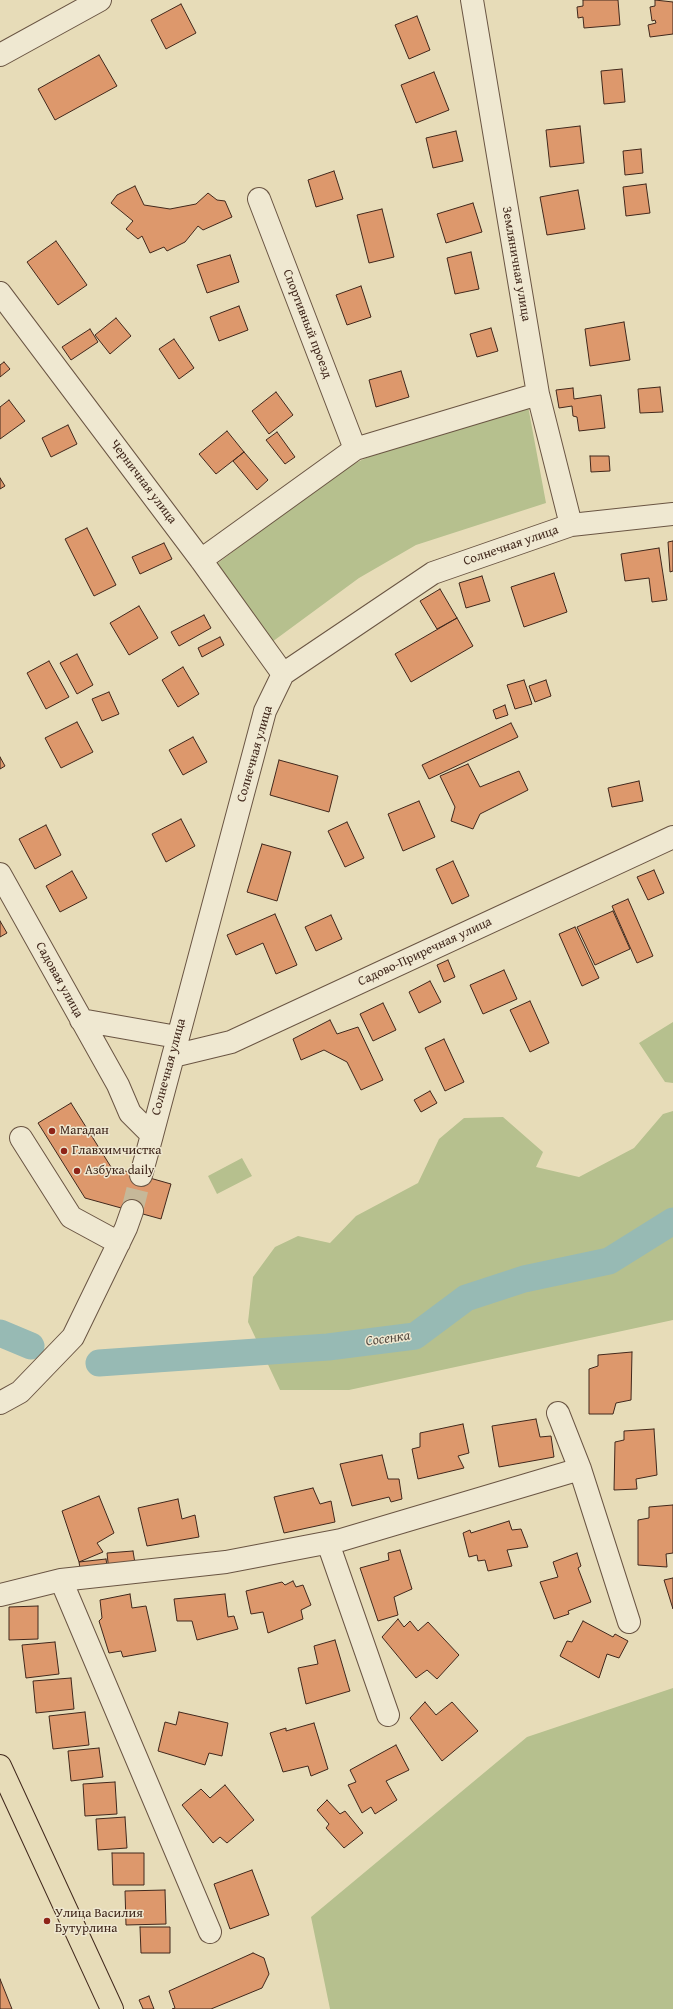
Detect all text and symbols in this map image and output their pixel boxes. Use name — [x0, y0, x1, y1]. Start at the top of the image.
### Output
street label: Земляничная улица — [498, 205, 534, 323]
street label: Спортивный проезд — [279, 267, 335, 381]
street label: Черничная улица — [106, 437, 180, 527]
street label: Солнечная улица — [461, 522, 561, 570]
street label: Солнечная улица — [234, 704, 276, 804]
street label: Садово-Приречная улица — [356, 914, 494, 990]
street label: Садовая улица — [32, 939, 86, 1021]
street label: Солнечная улица — [149, 1017, 189, 1117]
place label: Магадан — [60, 1123, 109, 1139]
marker: Магадан — [47, 1126, 57, 1136]
place label: Главхимчистка — [72, 1143, 161, 1159]
marker: Главхимчистка — [59, 1146, 69, 1156]
place label: Азбука daily — [85, 1163, 155, 1179]
marker: Азбука daily — [72, 1166, 82, 1176]
water label: Сосенка — [365, 1328, 411, 1350]
place label: Улица Василия Бутурлина — [55, 1906, 143, 1937]
marker: Улица Василия Бутурлина — [42, 1916, 52, 1926]

